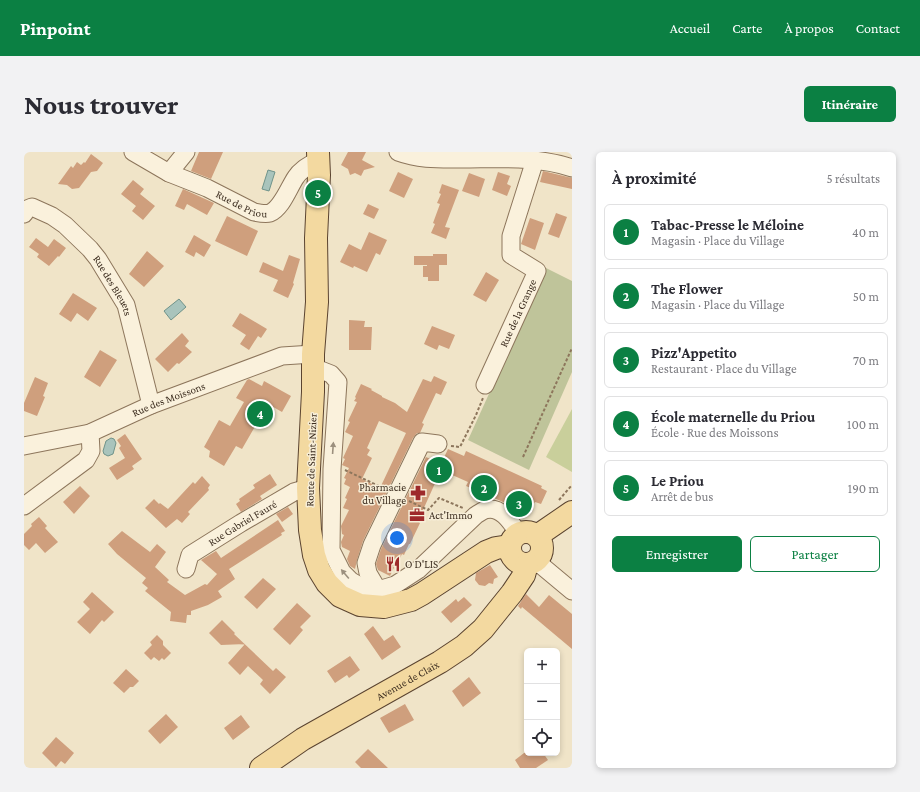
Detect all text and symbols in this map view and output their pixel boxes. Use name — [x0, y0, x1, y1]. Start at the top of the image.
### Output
text: Pinpoint — [20, 18, 91, 39]
text: Accueil — [670, 20, 710, 36]
text: Carte — [732, 20, 763, 36]
text: À propos — [785, 20, 834, 36]
text: Contact — [856, 20, 900, 36]
button: Itinéraire — [804, 86, 896, 122]
text: Nous trouver — [24, 89, 178, 120]
text: À proximité — [612, 169, 696, 188]
text: 5 résultats — [826, 171, 880, 186]
pin: 5 — [305, 178, 331, 208]
street label: Rue de Priou — [214, 188, 268, 220]
text: Tabac-Presse le Méloine — [651, 217, 804, 233]
text: 1 — [624, 225, 628, 240]
text: 40 m — [852, 225, 879, 240]
text: Magasin · Place du Village — [651, 233, 785, 248]
street label: Rue des Bleuets — [91, 253, 134, 317]
street label: Rue de la Grange — [497, 277, 539, 349]
text: The Flower — [651, 281, 723, 297]
text: 2 — [623, 289, 629, 304]
text: 50 m — [853, 289, 879, 304]
text: Magasin · Place du Village — [651, 297, 785, 312]
text: Pizz'Appetito — [651, 345, 737, 361]
text: 3 — [623, 353, 629, 368]
text: 70 m — [853, 353, 879, 368]
text: Restaurant · Place du Village — [651, 361, 797, 376]
street label: Rue des Moissons — [130, 379, 207, 419]
pin: 4 — [247, 399, 273, 429]
text: École maternelle du Priou — [651, 409, 815, 425]
street label: Route de Saint-Nizier — [303, 413, 319, 507]
text: 4 — [622, 417, 630, 432]
text: 100 m — [847, 417, 879, 432]
text: École · Rue des Moissons — [651, 425, 779, 440]
one-way arrow — [330, 442, 337, 454]
pin: 1 — [426, 455, 452, 485]
pin: 2 — [471, 473, 497, 503]
text: Le Priou — [651, 473, 704, 489]
place label: Pharmacie du Village — [359, 481, 406, 507]
text: 5 — [623, 481, 629, 496]
text: 190 m — [848, 481, 879, 496]
pharmacy icon: Pharmacie du Village — [409, 484, 427, 502]
pin: 3 — [506, 489, 532, 519]
text: Arrêt de bus — [651, 489, 713, 504]
street label: Rue Gabriel Fauré — [206, 498, 279, 548]
office icon: Act'Immo — [408, 506, 426, 524]
place label: Act'Immo — [429, 509, 473, 521]
your location — [387, 528, 407, 548]
button: Enregistrer — [612, 536, 742, 572]
button: Partager — [750, 536, 880, 572]
restaurant icon: O D'LIS — [384, 555, 402, 573]
place label: O D'LIS — [405, 558, 438, 570]
one-way arrow — [340, 569, 349, 579]
map controls — [524, 648, 560, 756]
button: + — [524, 648, 560, 684]
street label: Avenue de Claix — [374, 658, 441, 703]
button: − — [524, 684, 560, 720]
button: locate — [524, 720, 560, 756]

